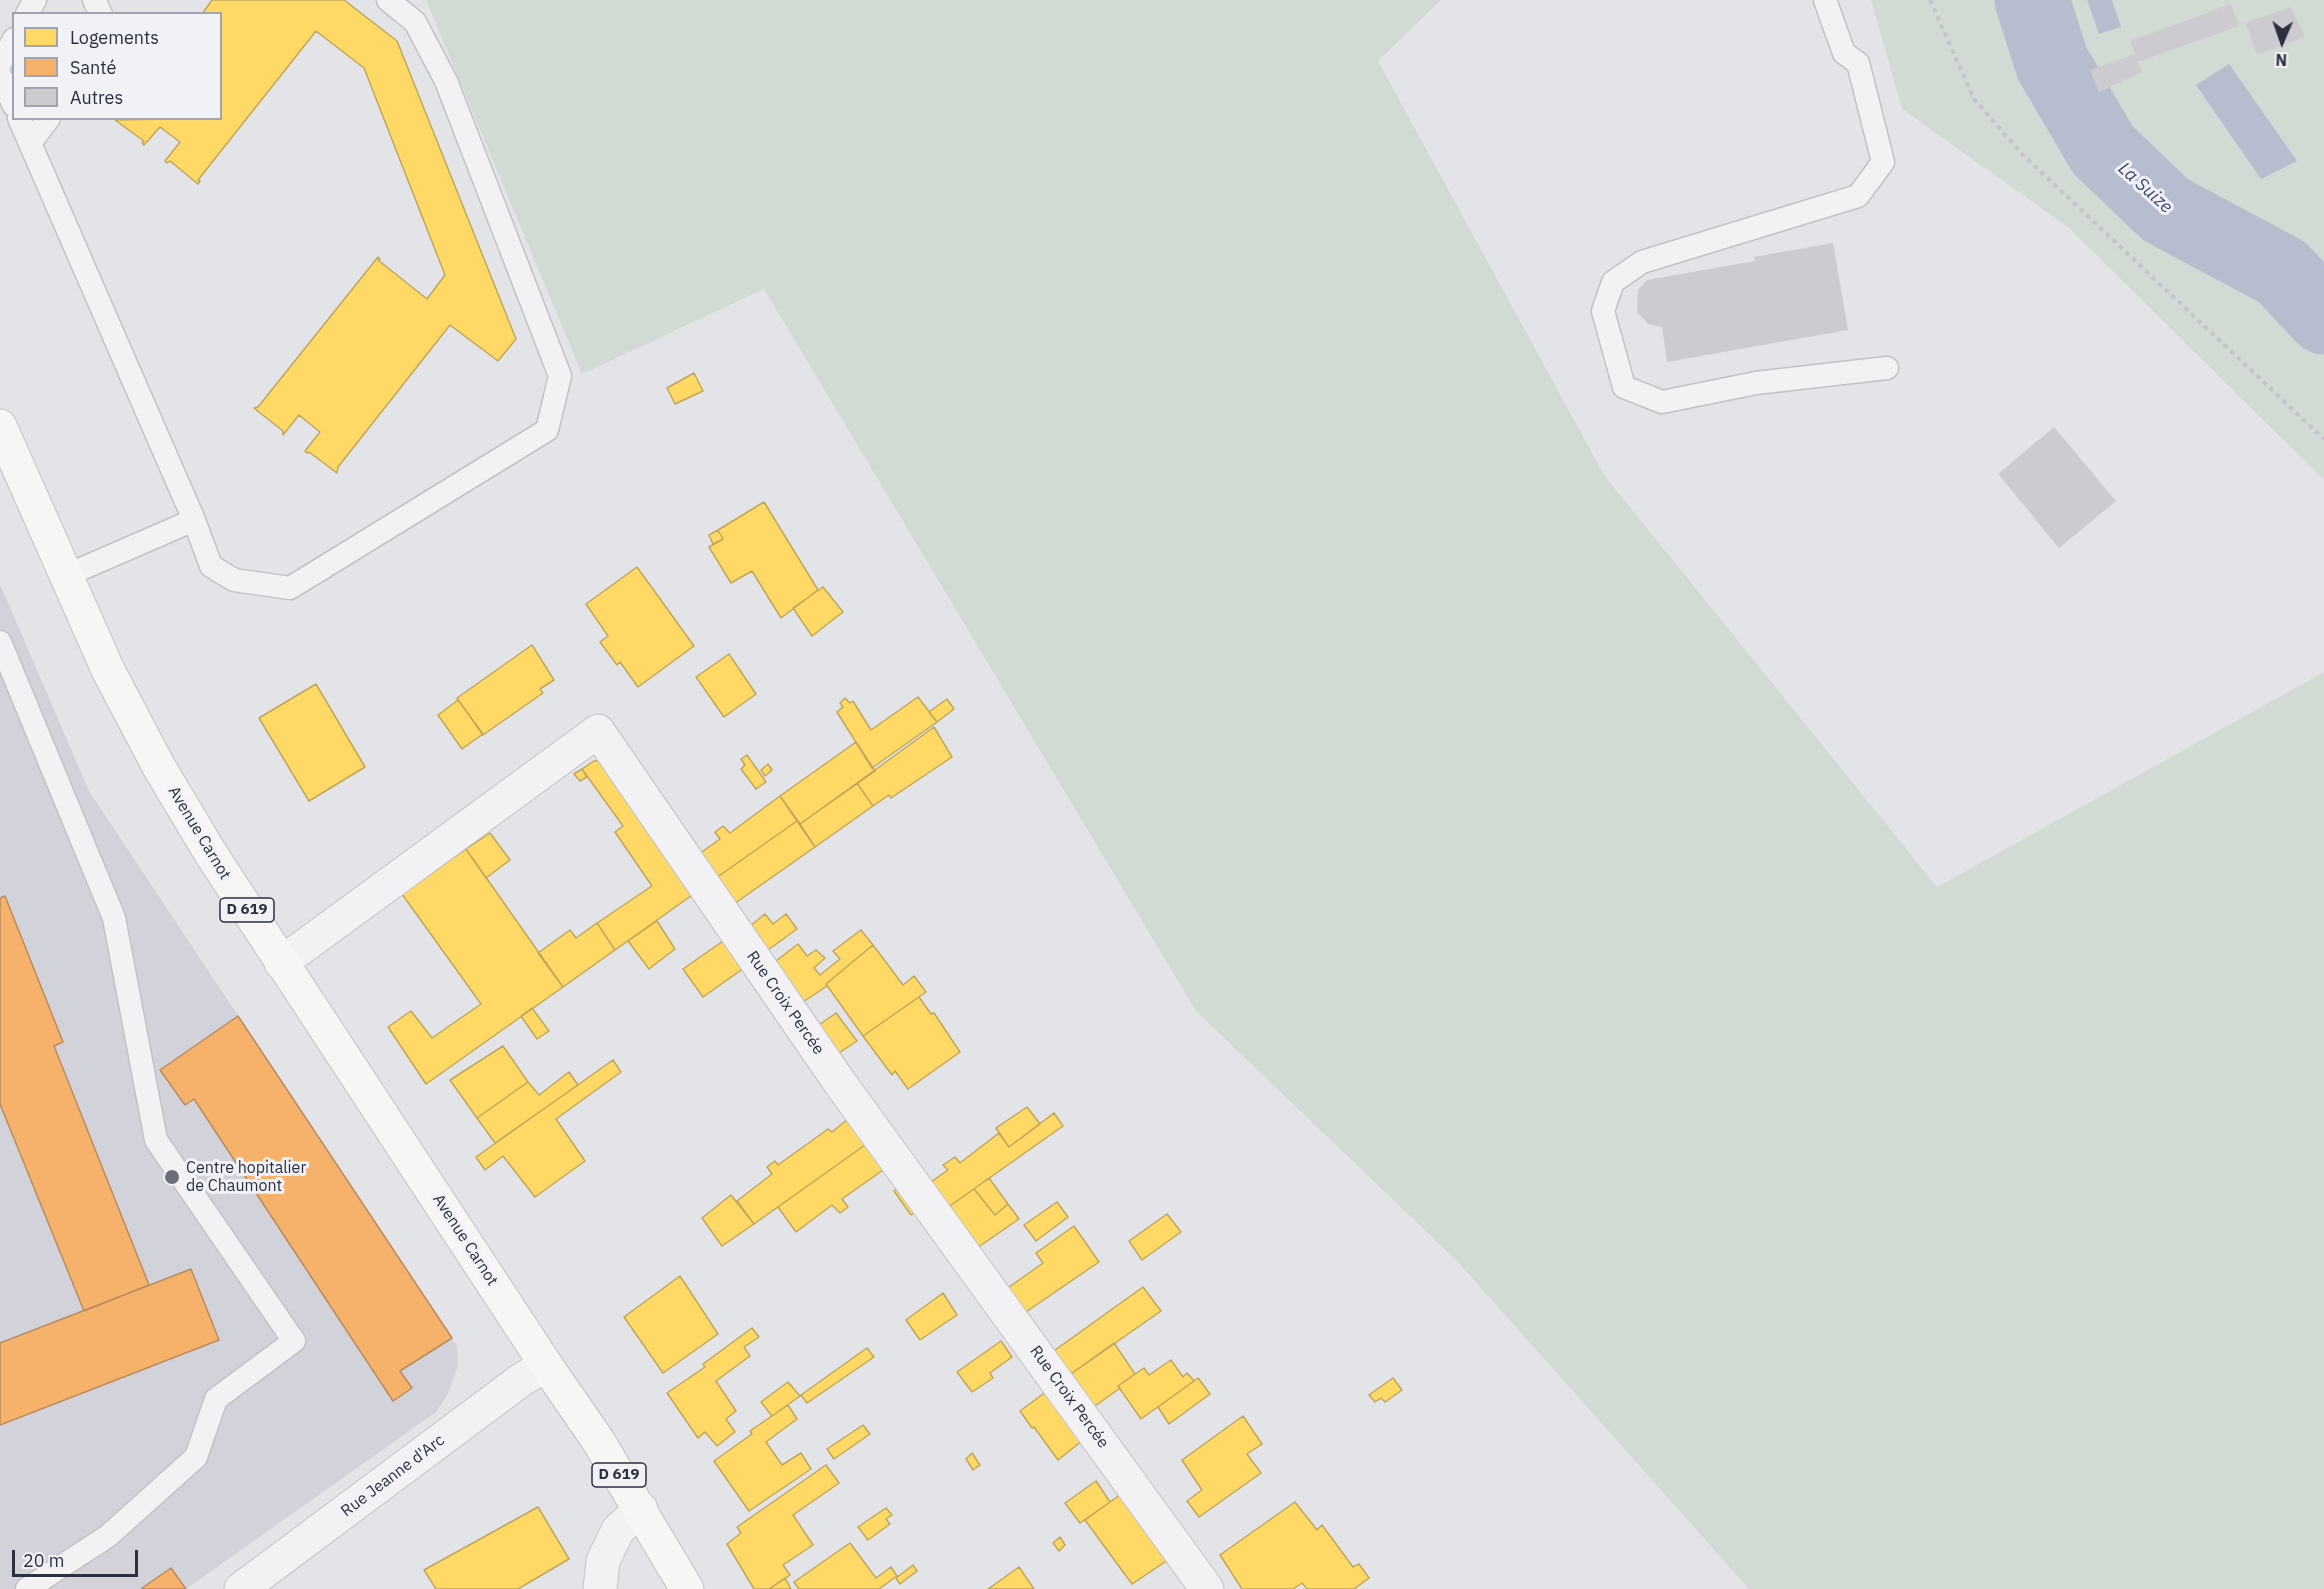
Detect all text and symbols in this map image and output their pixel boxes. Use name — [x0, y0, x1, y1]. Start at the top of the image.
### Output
legend — [12, 12, 222, 120]
north arrow — [2252, 12, 2312, 72]
text: Logements — [70, 26, 159, 49]
text: N — [2275, 50, 2288, 70]
text: Santé — [70, 56, 116, 79]
text: Autres — [70, 86, 123, 109]
water label: La Suize — [2113, 158, 2177, 218]
street label: Avenue Carnot — [164, 783, 234, 883]
road number: D 619 — [220, 898, 274, 922]
street label: Rue Croix Percée — [742, 948, 828, 1058]
place label: Centre hopitalier de Chaumont — [186, 1158, 306, 1196]
marker: Centre hopitalier de Chaumont — [163, 1168, 181, 1186]
street label: Avenue Carnot — [428, 1191, 502, 1289]
street label: Rue Croix Percée — [1025, 1342, 1113, 1452]
street label: Rue Jeanne d'Arc — [337, 1431, 449, 1521]
road number: D 619 — [592, 1463, 646, 1487]
scale bar — [15, 1538, 141, 1576]
text: 20 m — [23, 1549, 65, 1572]

